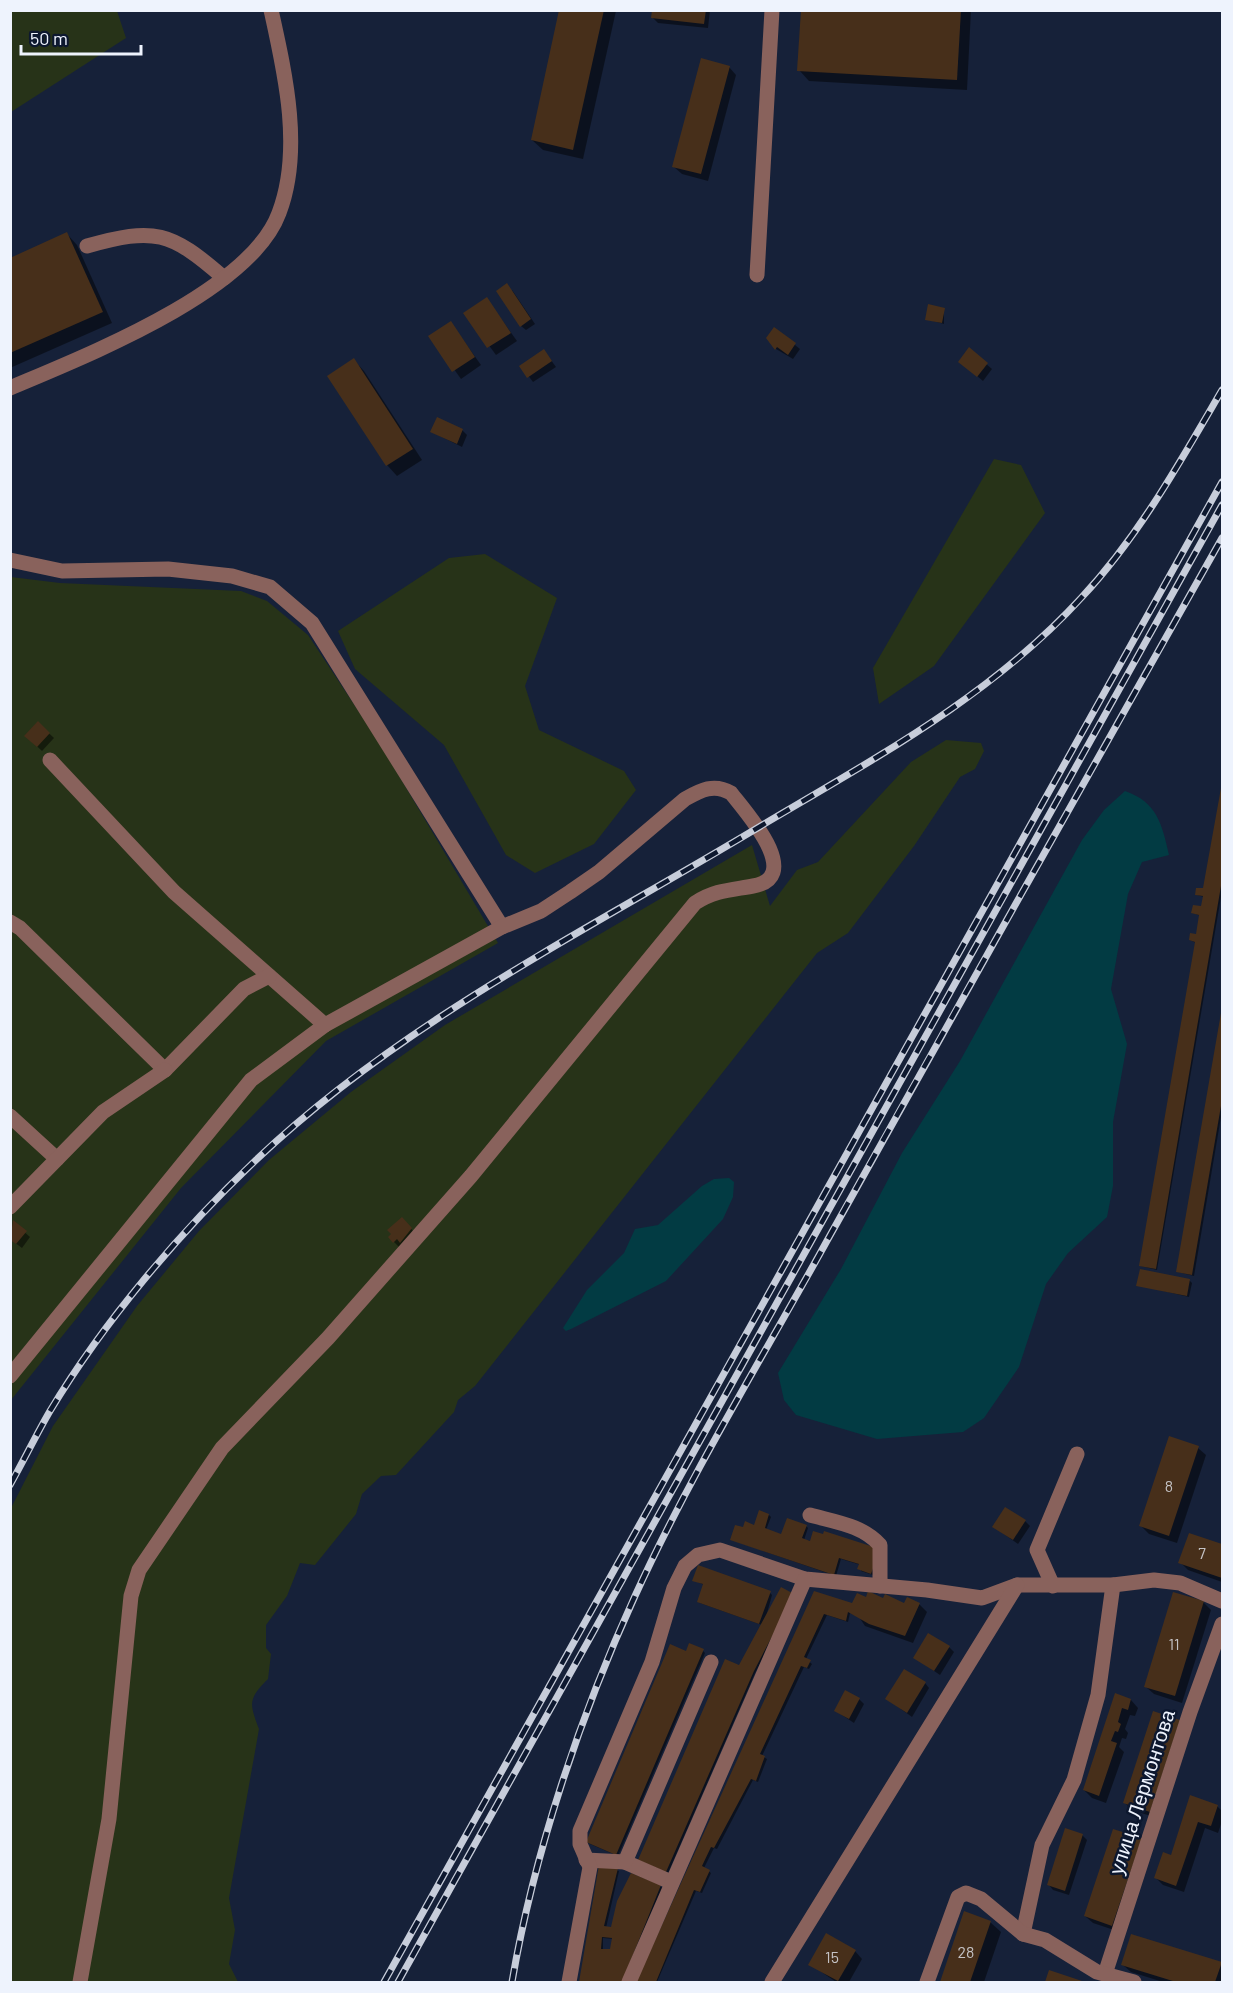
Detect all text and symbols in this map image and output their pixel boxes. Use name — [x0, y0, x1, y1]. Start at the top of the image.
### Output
scale bar — [21, 18, 141, 56]
text: 50 m — [30, 27, 68, 49]
house number: 8 — [1165, 1476, 1173, 1495]
house number: 7 — [1198, 1543, 1206, 1562]
house number: 11 — [1168, 1634, 1180, 1653]
street label: улица Лермонтова — [1103, 1705, 1179, 1877]
house number: 28 — [958, 1942, 974, 1961]
house number: 15 — [825, 1947, 839, 1966]

